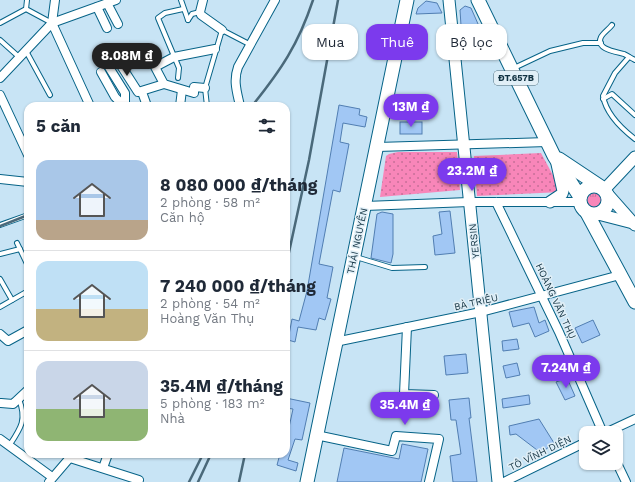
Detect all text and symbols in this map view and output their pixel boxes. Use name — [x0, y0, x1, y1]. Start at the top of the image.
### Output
chip: Mua — [302, 24, 358, 60]
chip: Thuê — [366, 24, 428, 60]
chip: Bộ lọc — [436, 24, 507, 60]
pin: 8.08M ₫ — [90, 43, 164, 77]
text: 8.08M ₫ — [101, 48, 153, 63]
road number: ĐT.657B — [494, 71, 538, 85]
pin: 13M ₫ — [383, 94, 439, 128]
text: 13M ₫ — [392, 99, 430, 114]
icon: filters — [256, 115, 278, 137]
text: 5 căn — [36, 116, 81, 136]
pin: 23.2M ₫ — [435, 158, 509, 192]
text: 23.2M ₫ — [447, 163, 497, 178]
text: 8 080 000 ₫/tháng — [160, 175, 317, 195]
icon: home — [68, 176, 116, 224]
text: 2 phòng · 58 m² — [160, 195, 260, 210]
street label: THÁI NGUYÊN — [345, 207, 369, 275]
text: Căn hộ — [160, 210, 205, 225]
street label: YERSIN — [467, 223, 481, 259]
street label: HOÀNG VĂN THỤ — [534, 261, 578, 341]
text: 7 240 000 ₫/tháng — [160, 276, 316, 296]
icon: home — [68, 277, 116, 325]
street label: BÀ TRIỆU — [453, 292, 499, 312]
text: 2 phòng · 54 m² — [160, 296, 260, 311]
text: Hoàng Văn Thụ — [160, 311, 254, 326]
pin: 7.24M ₫ — [529, 355, 603, 389]
text: 7.24M ₫ — [541, 360, 591, 375]
text: 35.4M ₫/tháng — [160, 376, 283, 396]
icon: home — [68, 377, 116, 425]
pin: 35.4M ₫ — [368, 392, 442, 426]
text: 5 phòng · 183 m² — [160, 396, 264, 411]
text: 35.4M ₫ — [379, 397, 431, 412]
text: Nhà — [160, 411, 185, 426]
map controls — [579, 426, 623, 470]
button: layers — [579, 426, 623, 470]
street label: TÔ VĨNH DIỆN — [507, 433, 573, 473]

